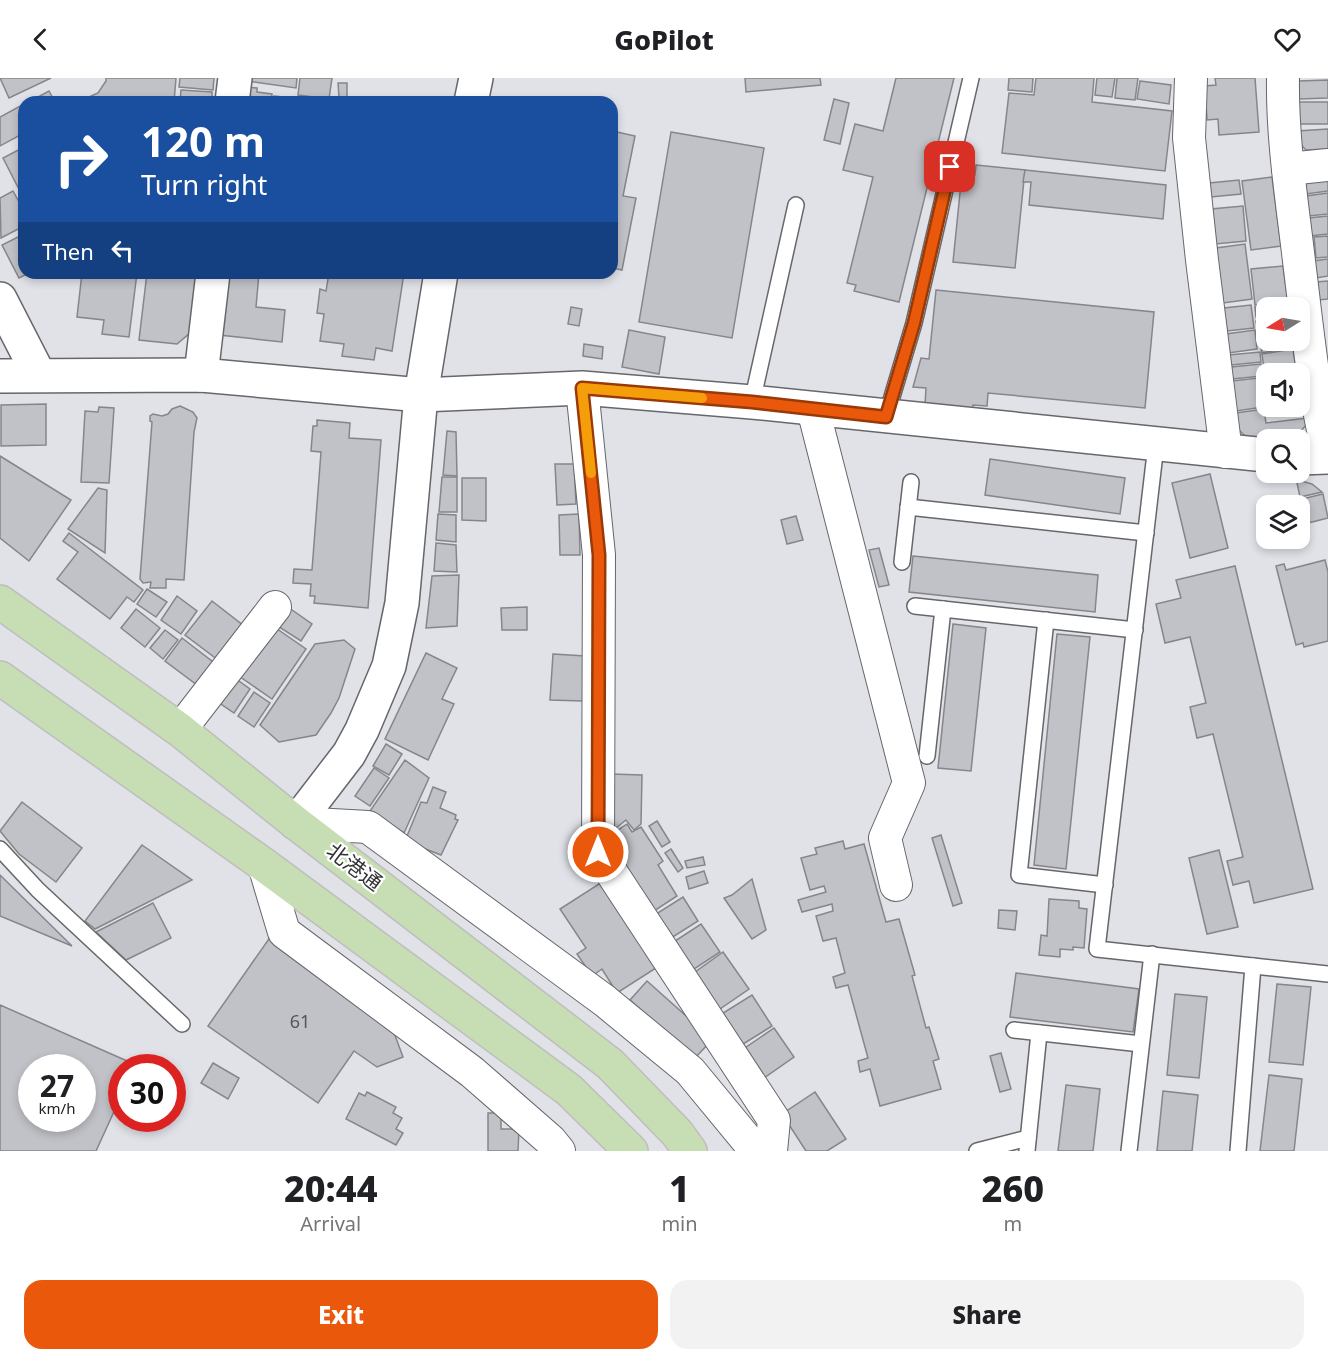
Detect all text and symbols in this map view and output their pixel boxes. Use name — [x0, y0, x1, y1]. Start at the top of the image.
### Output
text: GoPilot — [614, 21, 714, 58]
icon: back — [24, 23, 57, 56]
icon: heart — [1271, 23, 1304, 56]
text: 120 m — [141, 112, 265, 169]
icon: right — [42, 120, 120, 198]
pin — [924, 141, 975, 192]
icon: arrive — [933, 150, 966, 183]
text: Turn right — [141, 166, 267, 203]
icon: left — [106, 234, 139, 267]
text: Then — [42, 236, 94, 266]
north arrow — [1256, 297, 1310, 351]
map controls — [1256, 297, 1310, 549]
button: sound — [1256, 363, 1310, 417]
button: search — [1256, 429, 1310, 483]
button: layers — [1256, 495, 1310, 549]
position arrow — [566, 820, 630, 884]
street label: 北港通 — [321, 836, 388, 896]
house number: 61 — [290, 1009, 310, 1033]
speed limit sign: 30 — [108, 1054, 186, 1132]
text: 27 — [40, 1065, 74, 1106]
text: km/h — [39, 1098, 75, 1118]
text: 20:44 — [284, 1164, 377, 1213]
text: 1 — [669, 1164, 690, 1213]
text: 260 — [982, 1164, 1044, 1213]
text: Arrival — [300, 1210, 361, 1237]
text: min — [661, 1210, 698, 1237]
text: m — [1003, 1210, 1022, 1237]
button: Exit — [24, 1280, 658, 1349]
button: Share — [670, 1280, 1304, 1349]

